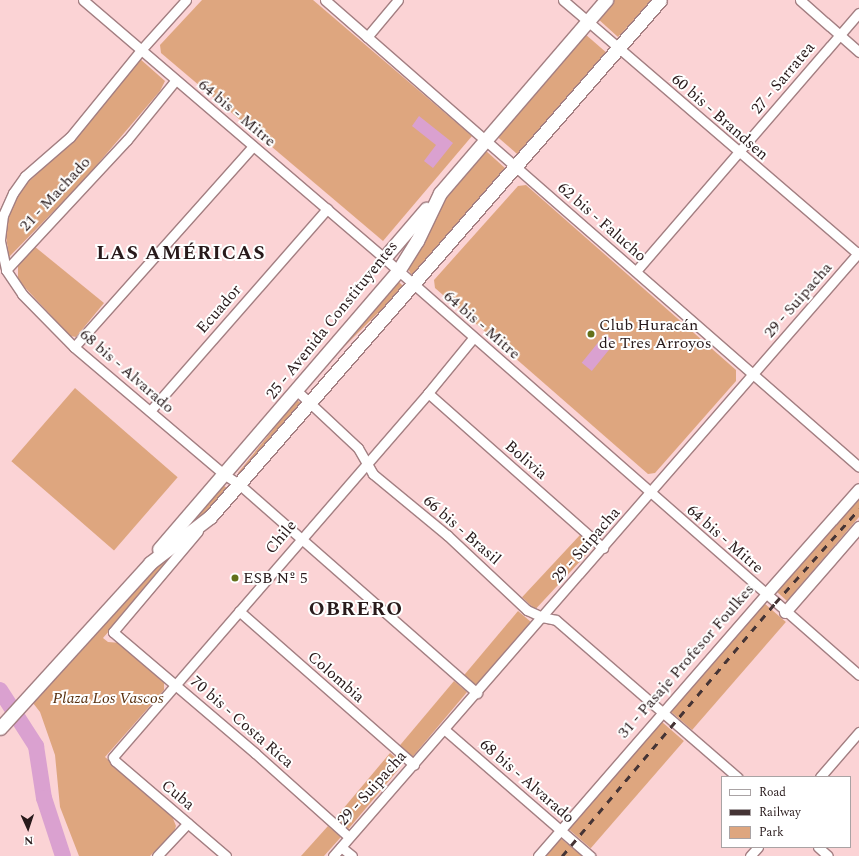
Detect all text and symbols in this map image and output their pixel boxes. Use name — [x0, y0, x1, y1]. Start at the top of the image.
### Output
street label: 27 - Sarratea — [747, 38, 819, 118]
street label: 60 bis - Brandsen — [668, 70, 772, 164]
street label: 64 bis - Mitre — [194, 75, 280, 151]
street label: 21 - Machado — [15, 153, 95, 235]
street label: 62 bis - Falucho — [554, 178, 650, 266]
street label: 25 - Avenida Constituyentes — [262, 237, 402, 403]
district label: LAS AMÉRICAS — [96, 241, 266, 265]
street label: 29 - Suipacha — [760, 258, 836, 342]
street label: Ecuador — [192, 281, 246, 337]
street label: 64 bis - Mitre — [440, 287, 524, 363]
place label: Club Huracán de Tres Arroyos — [599, 315, 712, 353]
street label: 68 bis - Alvarado — [76, 325, 178, 417]
marker: Club Huracán de Tres Arroyos — [586, 329, 596, 339]
street label: Bolivia — [501, 437, 551, 483]
street label: 66 bis - Brasil — [419, 491, 505, 569]
street label: 64 bis - Mitre — [683, 501, 767, 577]
street label: 29 - Suipacha — [548, 503, 624, 587]
street label: Chile — [261, 516, 301, 558]
place label: ESB Nº 5 — [243, 568, 308, 588]
marker: ESB Nº 5 — [230, 573, 240, 583]
street label: 31 - Pasaje Profesor Foulkes — [614, 580, 758, 742]
district label: OBRERO — [309, 597, 403, 621]
street label: Colombia — [304, 647, 368, 707]
street label: 70 bis - Costa Rica — [186, 672, 298, 772]
park label: Plaza Los Vascos — [52, 688, 164, 708]
street label: 68 bis - Alvarado — [476, 735, 578, 827]
street label: 29 - Suipacha — [333, 747, 411, 829]
street label: Cuba — [157, 776, 199, 814]
legend — [721, 776, 851, 848]
text: Road — [759, 783, 786, 802]
text: Railway — [759, 803, 801, 822]
north arrow — [8, 808, 48, 848]
text: Park — [759, 823, 784, 842]
text: N — [24, 832, 34, 849]

